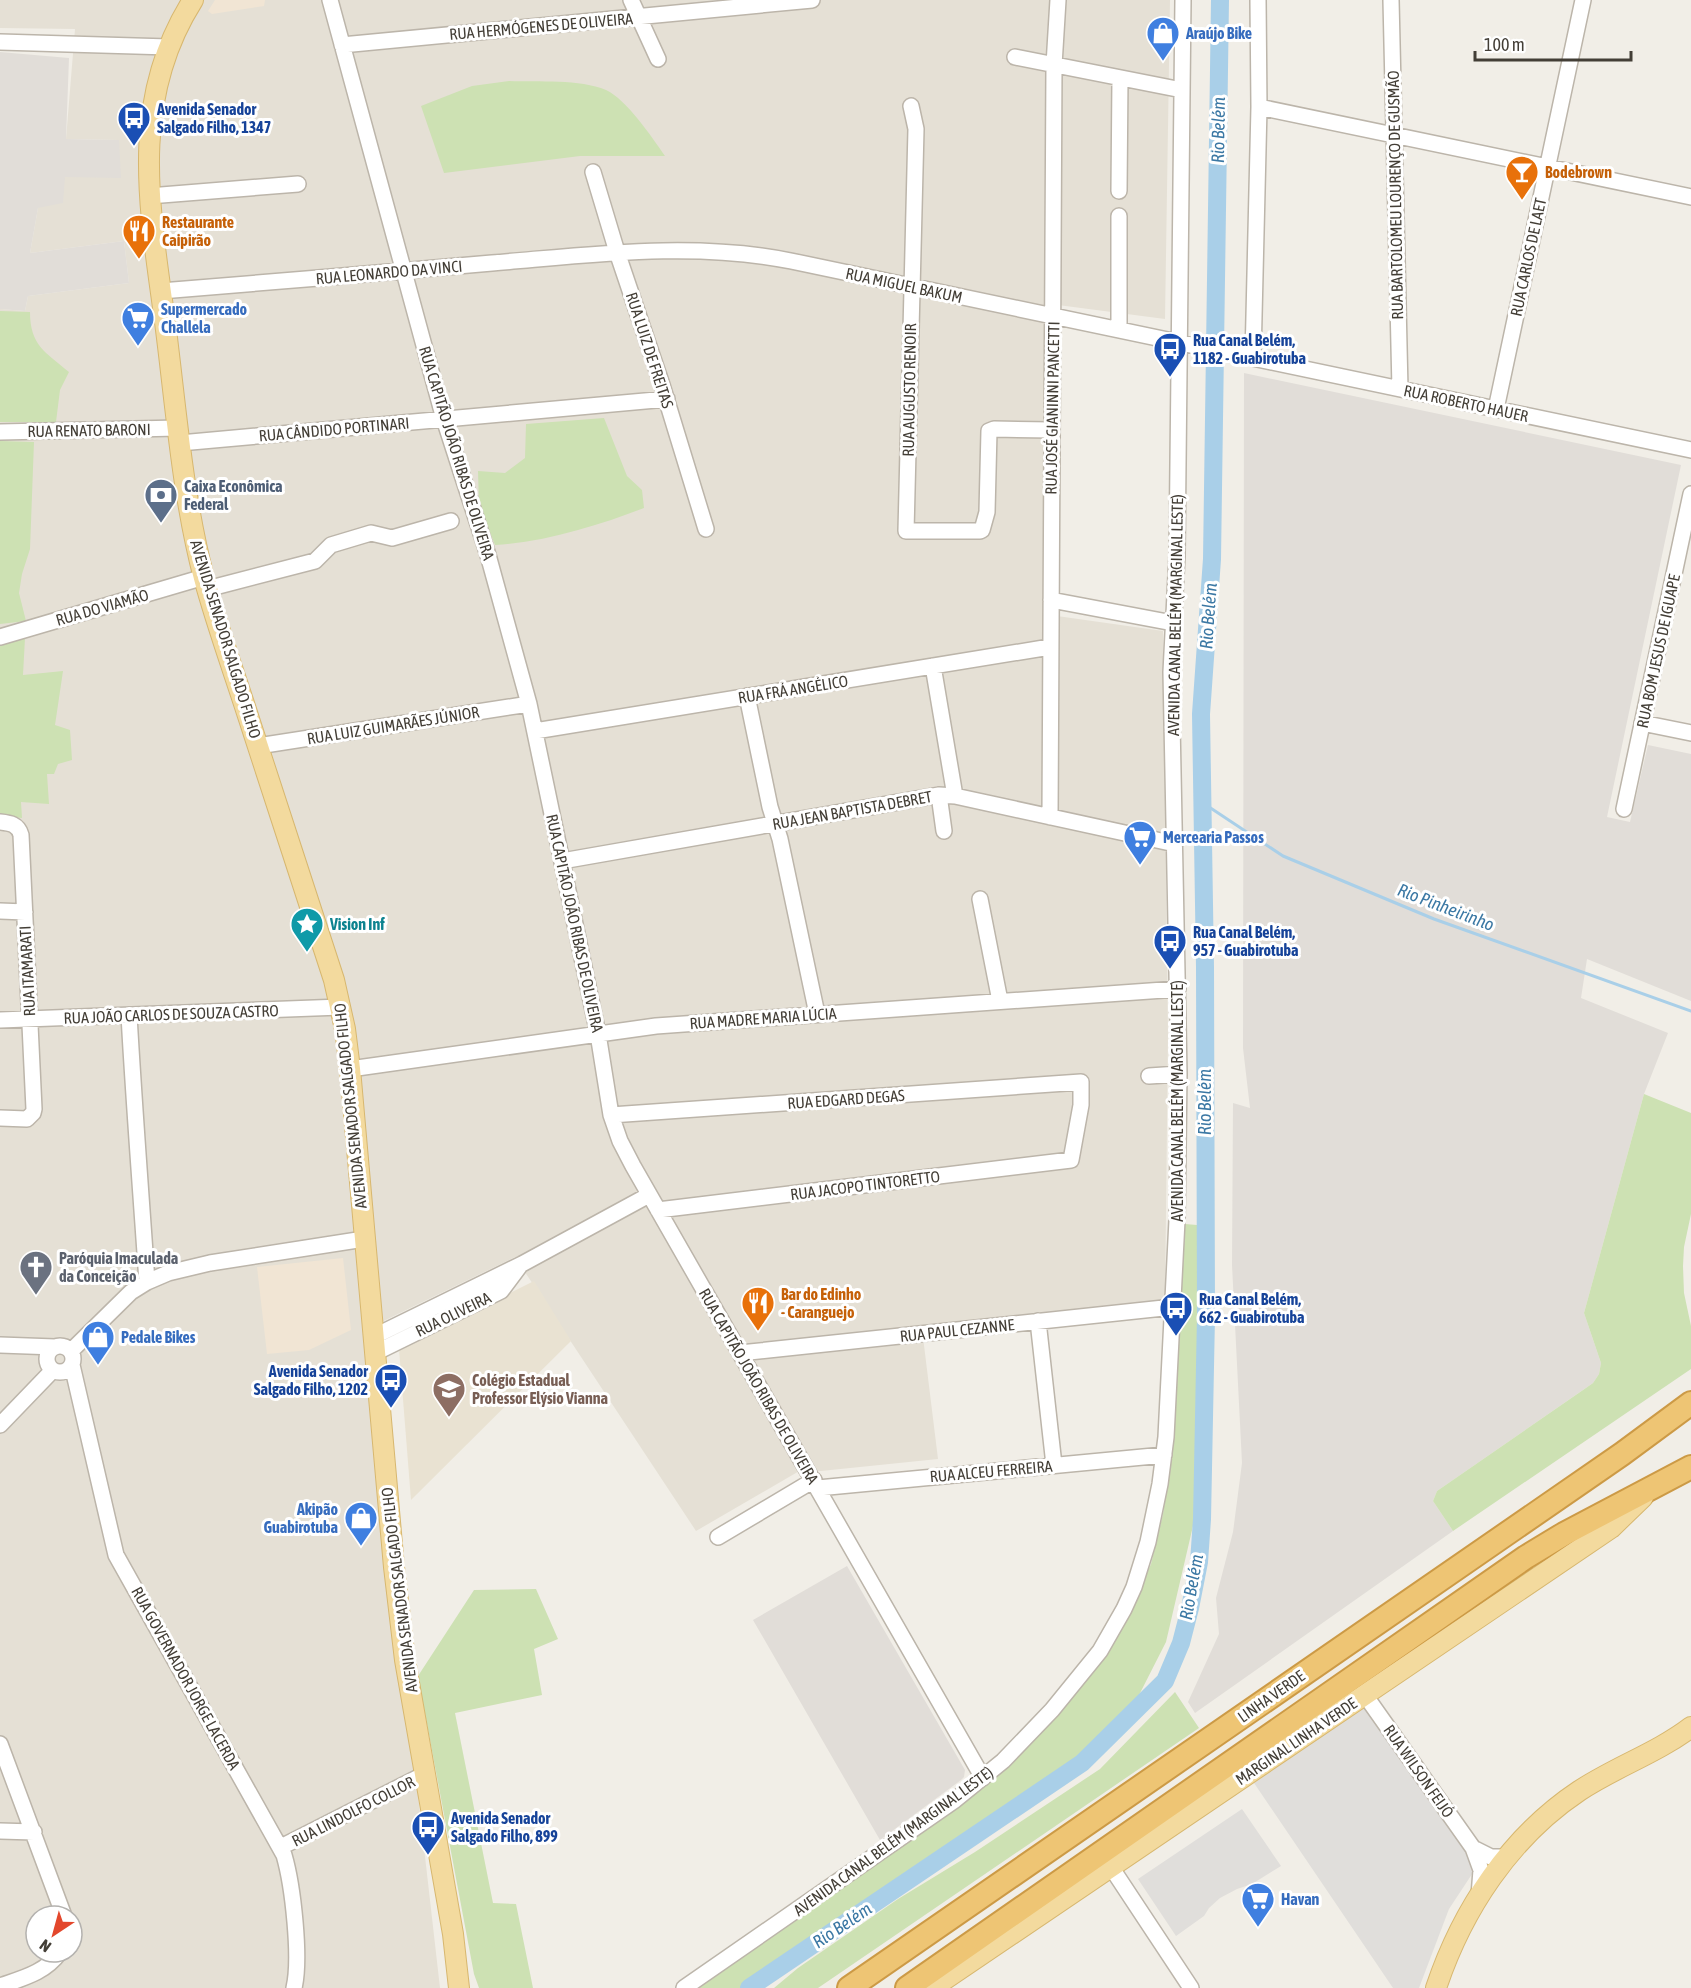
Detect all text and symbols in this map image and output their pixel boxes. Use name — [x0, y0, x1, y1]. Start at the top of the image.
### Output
street label: RUA HERMÓGENES DE OLIVEIRA — [448, 9, 634, 43]
shop icon: Araújo Bike — [1145, 15, 1181, 62]
place label: Araújo Bike — [1185, 24, 1252, 42]
scale bar — [1475, 24, 1631, 62]
text: 100 m — [1484, 34, 1525, 55]
street label: RUA BARTOLOMEU LOURENÇO DE GUSMÃO — [1384, 70, 1407, 320]
water label: Rio Belém — [1207, 97, 1229, 163]
bus stop icon: Avenida Senador Salgado Filho, 1347 — [116, 100, 152, 147]
place label: Avenida Senador Salgado Filho, 1347 — [156, 100, 271, 136]
bar icon: Bodebrown — [1504, 154, 1540, 201]
place label: Bodebrown — [1545, 163, 1612, 181]
street label: RUA CARLOS DE LAET — [1507, 196, 1549, 318]
restaurant icon: Restaurante Caipirão — [121, 213, 157, 260]
place label: Restaurante Caipirão — [162, 213, 234, 249]
street label: RUA LEONARDO DA VINCI — [315, 257, 463, 287]
street label: RUA MIGUEL BAKUM — [844, 264, 964, 306]
street label: RUA LUIZ DE FREITAS — [623, 290, 677, 411]
supermarket icon: Supermercado Challela — [120, 300, 156, 347]
place label: Supermercado Challela — [161, 300, 247, 336]
street label: RUA JOSÉ GIANINNI PANCETTI — [1041, 321, 1063, 495]
street label: RUA AUGUSTO RENOIR — [899, 323, 919, 457]
bus stop icon: Rua Canal Belém, 1182 - Guabirotuba — [1152, 331, 1188, 378]
place label: Rua Canal Belém, 1182 - Guabirotuba — [1193, 331, 1306, 367]
street label: RUA CAPITÃO JOÃO RIBAS DE OLIVEIRA — [416, 344, 498, 562]
street label: RUA ROBERTO HAUER — [1402, 381, 1530, 425]
street label: RUA CÂNDIDO PORTINARI — [258, 413, 410, 445]
street label: RUA RENATO BARONI — [27, 420, 151, 440]
bank icon: Caixa Econômica Federal — [143, 477, 179, 524]
place label: Caixa Econômica Federal — [184, 477, 283, 513]
street label: AVENIDA CANAL BELÉM (MARGINAL LESTE) — [1164, 494, 1187, 736]
street label: AVENIDA SENADOR SALGADO FILHO — [187, 538, 265, 740]
street label: RUA BOM JESUS DE IGUAPE — [1633, 572, 1683, 730]
water label: Rio Belém — [1195, 582, 1221, 650]
street label: RUA DO VIAMÃO — [54, 585, 150, 629]
street label: RUA FRÁ ANGÉLICO — [737, 671, 849, 707]
street label: RUA LUIZ GUIMARÃES JÚNIOR — [306, 702, 480, 748]
street label: RUA JEAN BAPTISTA DEBRET — [771, 787, 933, 833]
street label: RUA CAPITÃO JOÃO RIBAS DE OLIVEIRA — [543, 812, 607, 1034]
supermarket icon: Mercearia Passos — [1122, 819, 1158, 866]
place label: Mercearia Passos — [1163, 828, 1264, 846]
water label: Rio Pinheirinho — [1395, 879, 1497, 935]
place icon: Vision Inf — [289, 906, 325, 953]
place label: Vision Inf — [329, 915, 385, 933]
bus stop icon: Rua Canal Belém, 957 - Guabirotuba — [1152, 923, 1188, 970]
place label: Rua Canal Belém, 957 - Guabirotuba — [1193, 923, 1298, 959]
street label: RUA ITAMARATI — [16, 925, 38, 1017]
street label: AVENIDA CANAL BELÉM (MARGINAL LESTE) — [1168, 980, 1187, 1222]
street label: RUA JOÃO CARLOS DE SOUZA CASTRO — [63, 1001, 279, 1027]
street label: AVENIDA SENADOR SALGADO FILHO — [330, 1002, 370, 1210]
street label: RUA MADRE MARIA LÚCIA — [689, 1004, 837, 1032]
water label: Rio Belém — [1194, 1069, 1215, 1135]
street label: RUA EDGARD DEGAS — [787, 1086, 906, 1112]
street label: RUA JACOPO TINTORETTO — [789, 1167, 941, 1203]
church icon: Paróquia Imaculada da Conceição — [18, 1249, 54, 1296]
place label: Paróquia Imaculada da Conceição — [59, 1249, 178, 1285]
street label: RUA CAPITÃO JOÃO RIBAS DE OLIVEIRA — [696, 1285, 823, 1487]
restaurant icon: Bar do Edinho - Caranguejo — [740, 1285, 776, 1332]
place label: Bar do Edinho - Caranguejo — [781, 1285, 862, 1321]
street label: RUA OLIVEIRA — [412, 1288, 494, 1340]
bus stop icon: Rua Canal Belém, 662 - Guabirotuba — [1158, 1290, 1194, 1337]
place label: Rua Canal Belém, 662 - Guabirotuba — [1199, 1290, 1304, 1326]
street label: RUA PAUL CEZANNE — [899, 1315, 1015, 1345]
shop icon: Pedale Bikes — [80, 1319, 116, 1366]
place label: Pedale Bikes — [121, 1328, 196, 1346]
place label: Avenida Senador Salgado Filho, 1202 — [254, 1362, 368, 1398]
bus stop icon: Avenida Senador Salgado Filho, 1202 — [373, 1362, 409, 1409]
school or university icon: Colégio Estadual Professor Elýsio Vianna — [431, 1371, 467, 1418]
place label: Colégio Estadual Professor Elýsio Vianna — [472, 1371, 608, 1407]
street label: RUA ALCEU FERREIRA — [929, 1457, 1053, 1485]
street label: AVENIDA SENADOR SALGADO FILHO — [377, 1486, 421, 1694]
place label: Akipão Guabirotuba — [263, 1500, 338, 1536]
shop icon: Akipão Guabirotuba — [343, 1500, 379, 1547]
water label: Rio Belém — [1175, 1552, 1207, 1622]
street label: RUA GOVERNADOR JORGE LACERDA — [128, 1583, 244, 1773]
street label: LINHA VERDE — [1234, 1666, 1308, 1726]
street label: MARGINAL LINHA VERDE — [1232, 1694, 1360, 1788]
street label: RUA WILSON FEIJÓ — [1380, 1721, 1458, 1821]
street label: AVENIDA CANAL BELÉM (MARGINAL LESTE) — [790, 1763, 997, 1920]
street label: RUA LINDOLFO COLLOR — [289, 1772, 417, 1850]
bus stop icon: Avenida Senador Salgado Filho, 899 — [410, 1809, 446, 1856]
place label: Avenida Senador Salgado Filho, 899 — [450, 1809, 558, 1845]
supermarket icon: Havan — [1240, 1881, 1276, 1928]
place label: Havan — [1281, 1890, 1320, 1908]
water label: Rio Belém — [809, 1898, 875, 1952]
north arrow — [24, 1904, 84, 1964]
text: N — [36, 1936, 54, 1956]

